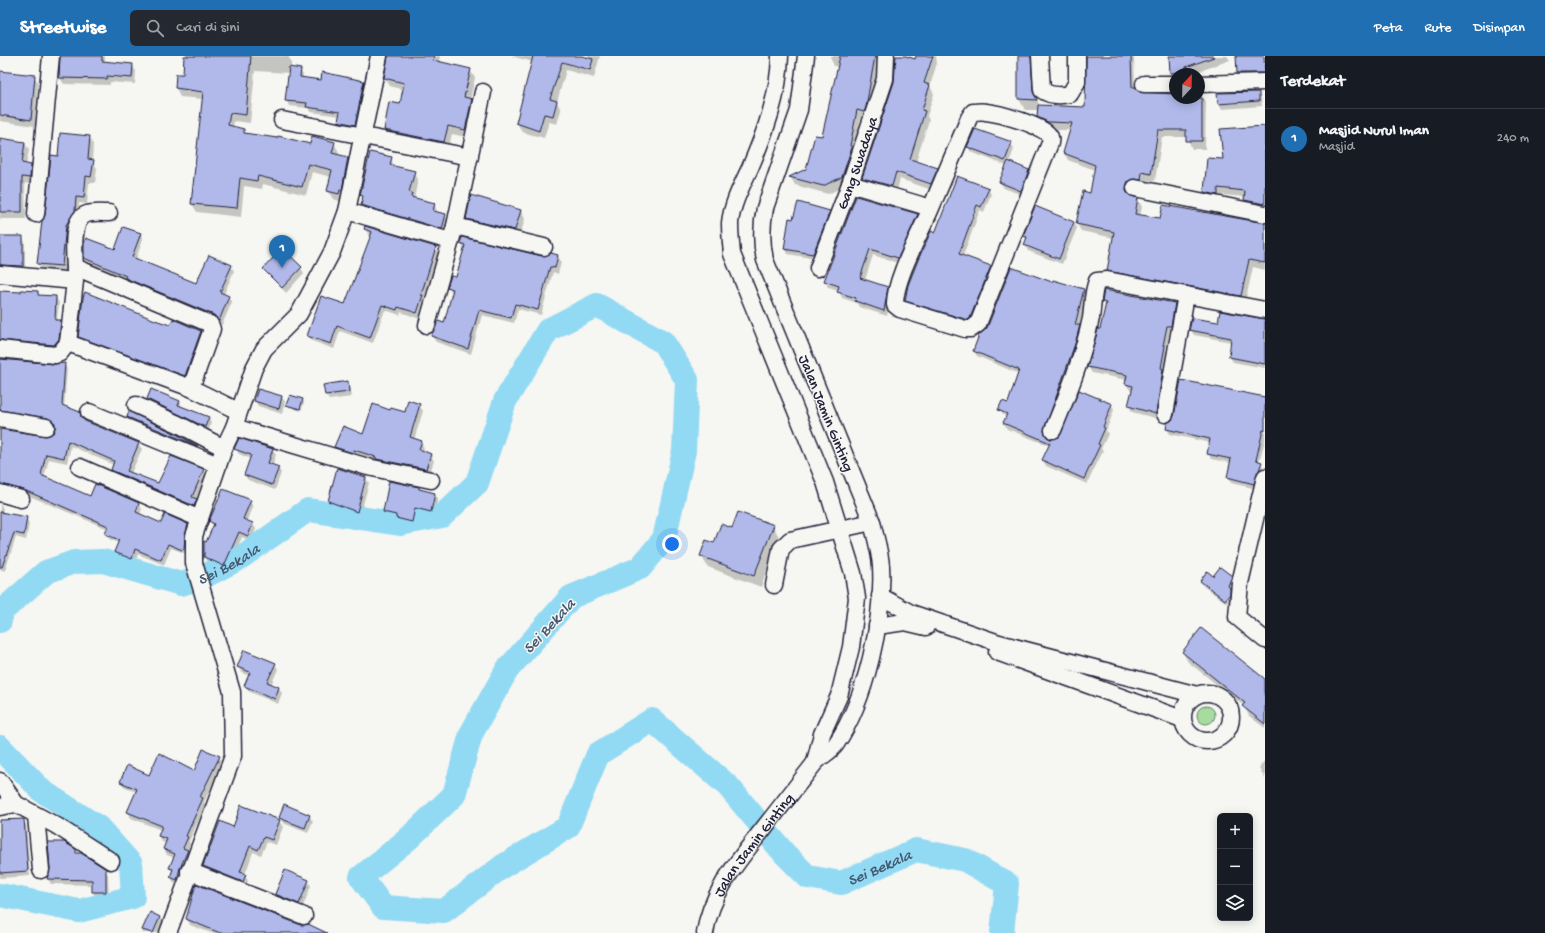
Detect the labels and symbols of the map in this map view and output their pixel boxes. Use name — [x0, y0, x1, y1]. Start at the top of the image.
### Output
north arrow — [1169, 68, 1205, 104]
street label: Gang Swadaya — [834, 114, 883, 212]
pin: 1 — [269, 235, 295, 268]
street label: Jalan Jamin Ginting — [794, 353, 857, 475]
your location — [662, 534, 682, 554]
water label: Sei Bekala — [196, 540, 265, 591]
water label: Sei Bekala — [520, 595, 581, 659]
street label: Jalan Jamin Ginting — [711, 790, 799, 900]
water label: Sei Bekala — [845, 847, 916, 892]

